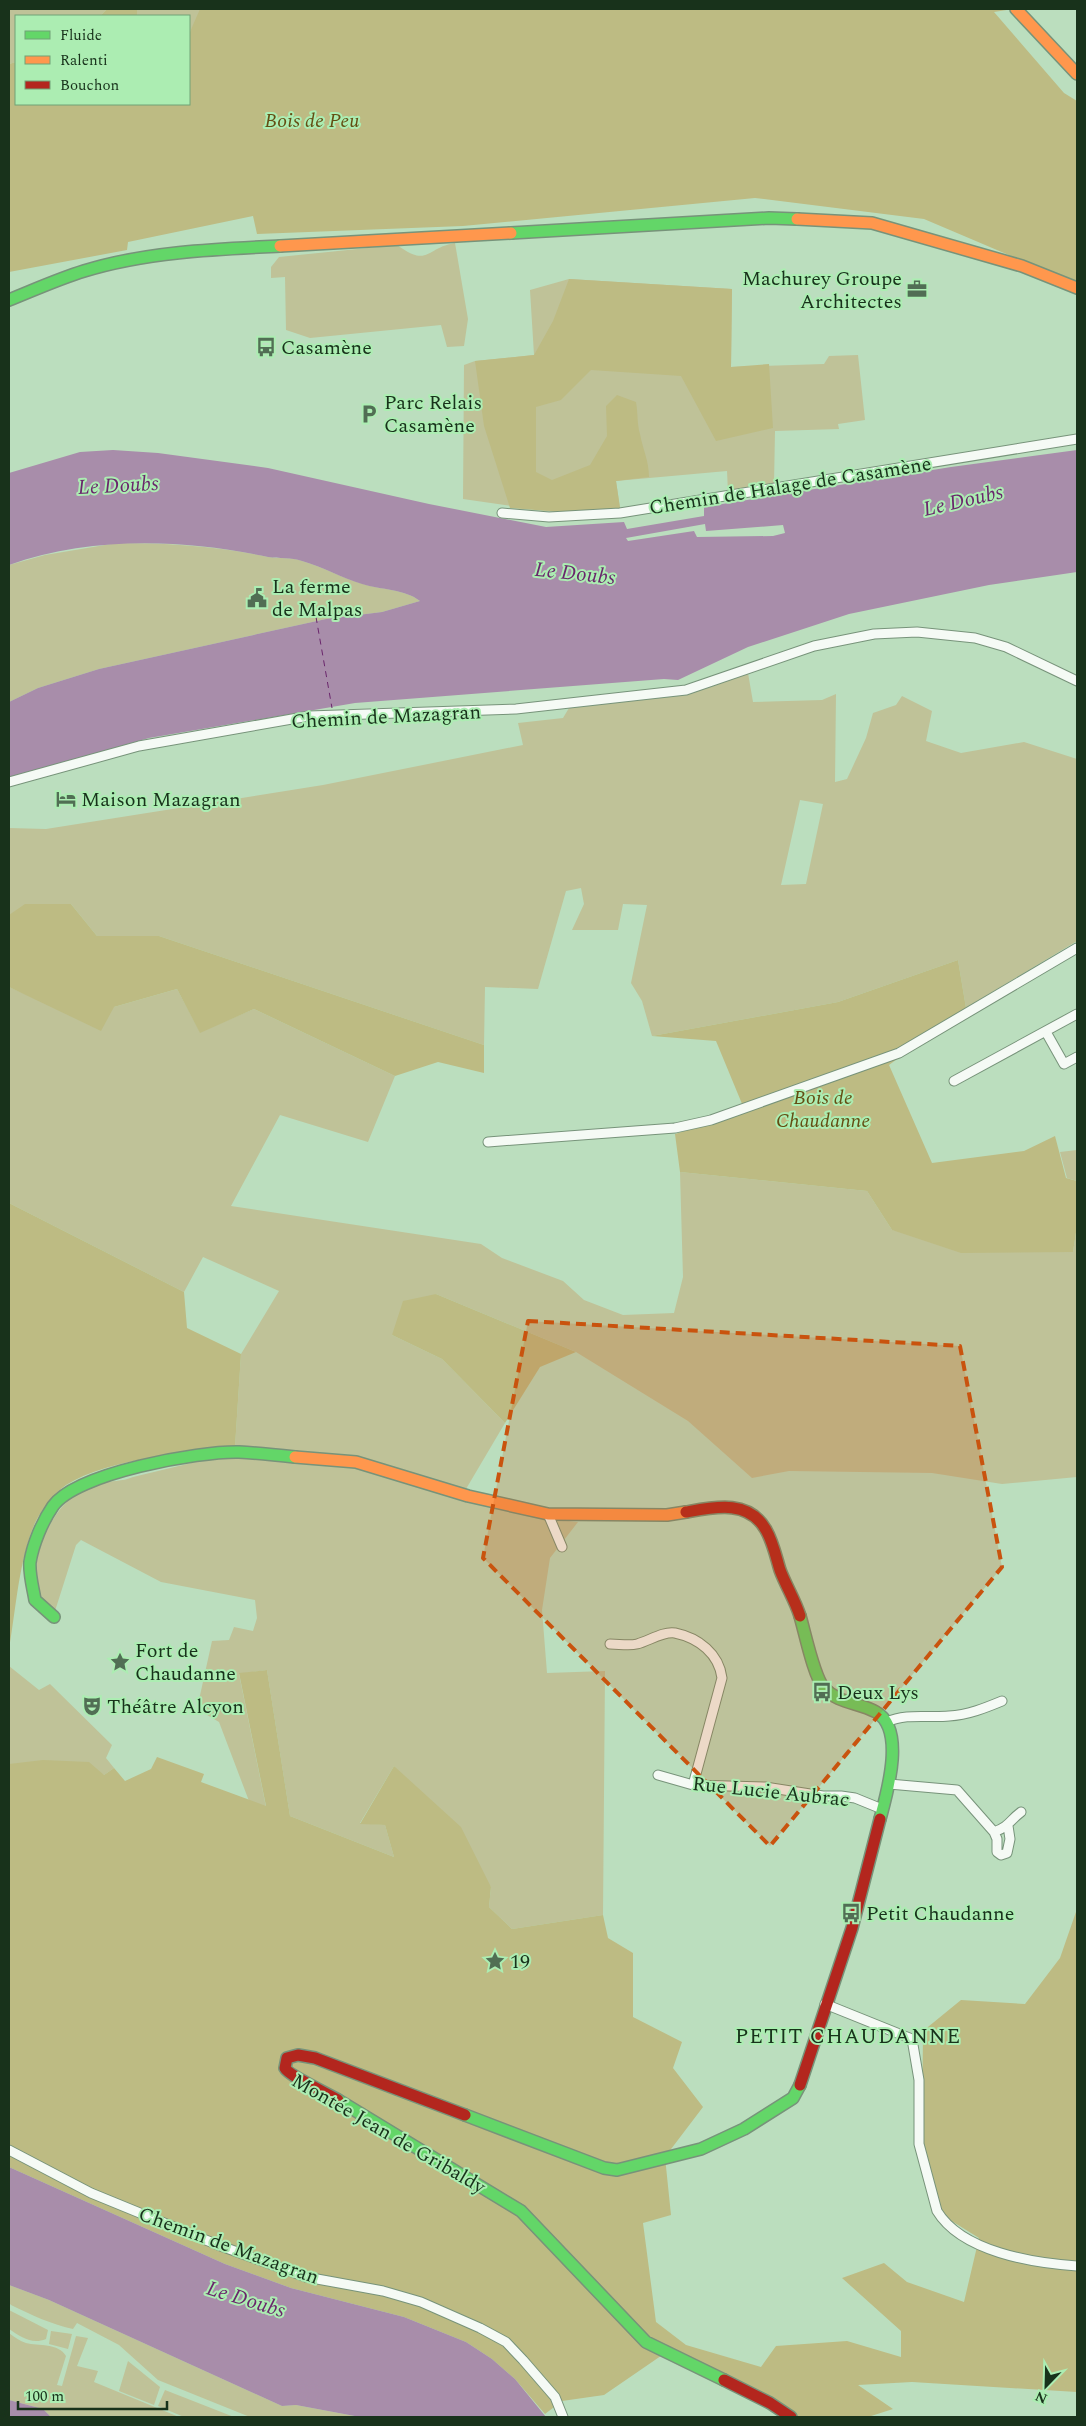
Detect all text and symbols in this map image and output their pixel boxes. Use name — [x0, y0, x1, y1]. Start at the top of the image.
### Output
legend — [15, 15, 190, 105]
text: Fluide — [60, 24, 102, 47]
text: Ralenti — [60, 49, 108, 72]
text: Bouchon — [60, 74, 120, 97]
park label: Bois de Peu — [264, 106, 360, 136]
place label: Machurey Groupe Architectes — [742, 264, 902, 317]
office icon: Machurey Groupe Architectes — [906, 278, 928, 300]
place label: Casamène — [281, 333, 372, 363]
bus stop icon: Casamène — [255, 336, 277, 358]
place label: Parc Relais Casamène — [384, 388, 482, 441]
parking icon: Parc Relais Casamène — [358, 403, 380, 425]
street label: Chemin de Halage de Casamène — [647, 449, 933, 523]
water label: Le Doubs — [77, 468, 160, 504]
water label: Le Doubs — [920, 476, 1007, 526]
water label: Le Doubs — [533, 554, 617, 594]
place label: La ferme de Malpas — [272, 572, 362, 625]
public building icon: La ferme de Malpas — [246, 587, 268, 609]
street label: Chemin de Mazagran — [290, 697, 482, 737]
place label: Maison Mazagran — [81, 785, 241, 815]
hotel icon: Maison Mazagran — [55, 788, 77, 810]
park label: Bois de Chaudanne — [776, 1083, 870, 1136]
place label: Fort de Chaudanne — [135, 1636, 236, 1689]
place icon: Fort de Chaudanne — [109, 1651, 131, 1673]
place label: Deux Lys — [837, 1678, 919, 1708]
bus stop icon: Deux Lys — [811, 1681, 833, 1703]
place label: Théâtre Alcyon — [107, 1692, 244, 1722]
theatre icon: Théâtre Alcyon — [81, 1695, 103, 1717]
street label: Rue Lucie Aubrac — [691, 1769, 851, 1815]
place label: Petit Chaudanne — [866, 1899, 1014, 1929]
bus stop icon: Petit Chaudanne — [840, 1902, 862, 1924]
place label: 19 — [510, 1947, 530, 1977]
place icon: 19 — [484, 1950, 506, 1972]
district label: PETIT CHAUDANNE — [735, 2021, 961, 2053]
street label: Montée Jean de Gribaldy — [286, 2066, 492, 2202]
street label: Chemin de Mazagran — [134, 2199, 323, 2293]
water label: Le Doubs — [202, 2273, 290, 2327]
north arrow — [1021, 2361, 1071, 2411]
scale bar — [18, 2378, 166, 2410]
text: 100 m — [25, 2385, 64, 2408]
text: N — [1032, 2386, 1050, 2409]

